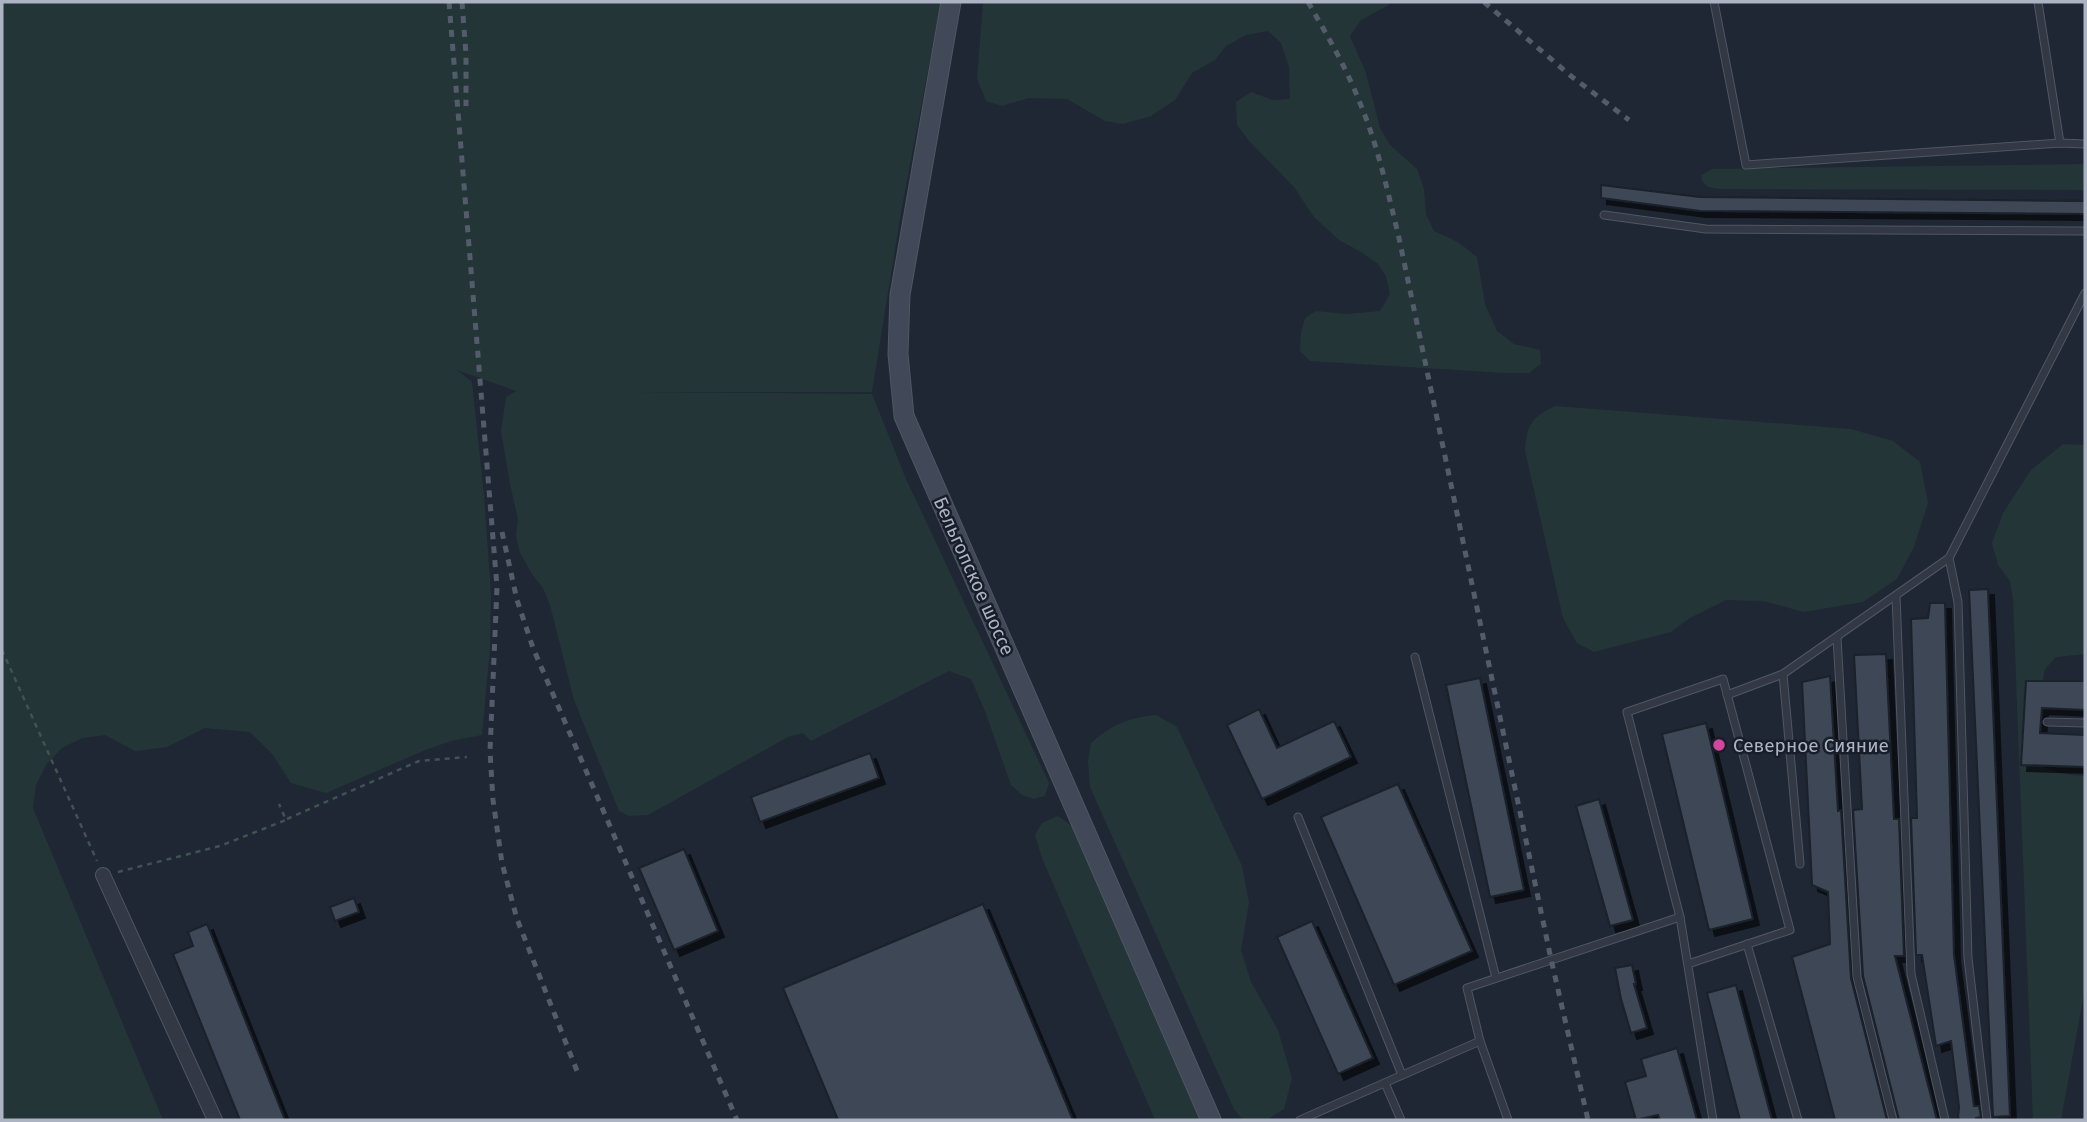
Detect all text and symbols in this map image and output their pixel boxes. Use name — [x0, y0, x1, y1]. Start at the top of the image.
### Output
street label: Бельгопское шоссе — [929, 493, 1019, 659]
place label: Северное Сияние — [1733, 734, 1889, 757]
marker: Северное Сияние — [1711, 737, 1727, 753]

